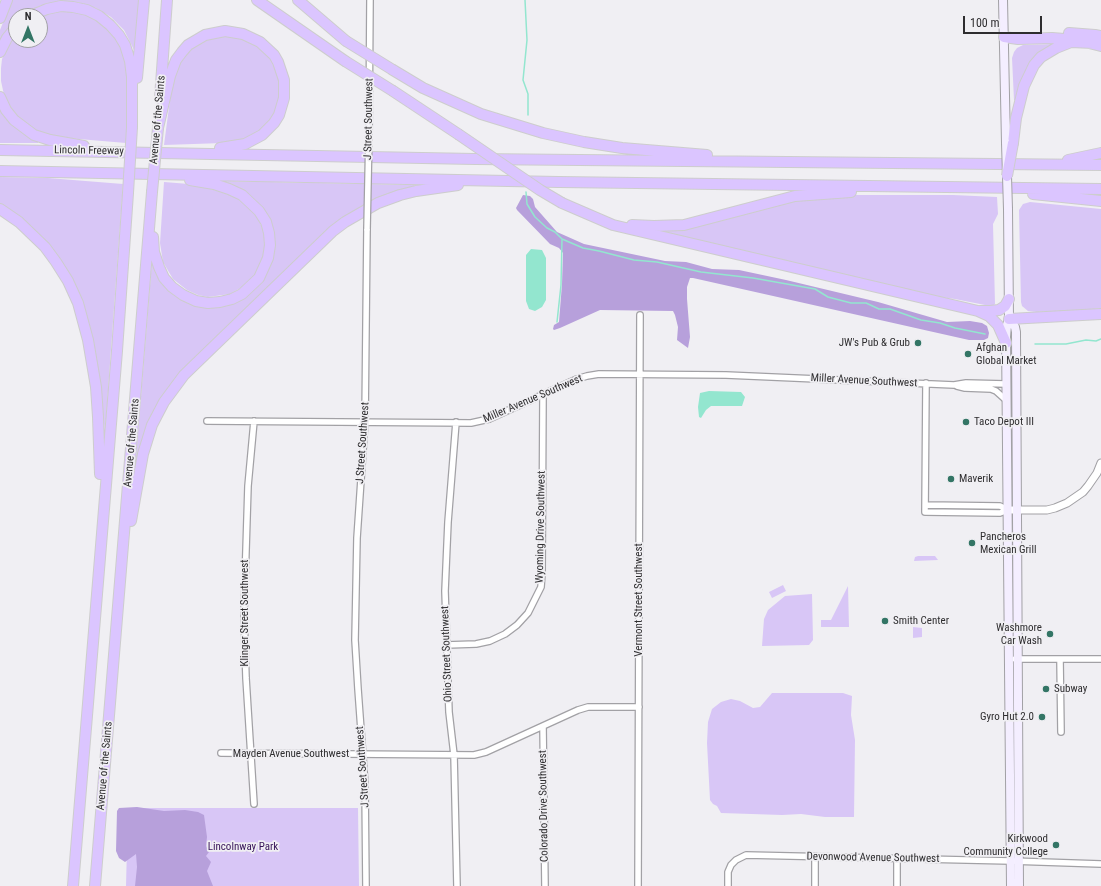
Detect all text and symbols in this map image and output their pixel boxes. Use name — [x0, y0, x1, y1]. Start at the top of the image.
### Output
north arrow — [8, 8, 48, 48]
scale bar — [965, 8, 1044, 34]
text: N — [25, 10, 31, 23]
text: 100 m — [970, 16, 1000, 30]
street label: Avenue of the Saints — [148, 75, 168, 165]
street label: J Street Southwest — [362, 78, 376, 160]
street label: Lincoln Freeway — [54, 144, 124, 158]
place label: JW's Pub & Grub — [839, 336, 910, 350]
marker: JW's Pub & Grub — [913, 338, 923, 348]
place label: Afghan Global Market — [976, 341, 1036, 367]
marker: Afghan Global Market — [963, 349, 973, 359]
street label: Miller Avenue Southwest — [481, 372, 585, 426]
street label: Miller Avenue Southwest — [810, 372, 918, 390]
street label: Avenue of the Saints — [122, 398, 142, 488]
street label: J Street Southwest — [354, 402, 372, 484]
place label: Taco Depot III — [974, 415, 1034, 429]
marker: Taco Depot III — [961, 417, 971, 427]
street label: Wyoming Drive Southwest — [533, 471, 549, 583]
place label: Maverik — [959, 472, 993, 486]
marker: Maverik — [946, 474, 956, 484]
place label: Pancheros Mexican Grill — [980, 530, 1036, 556]
marker: Pancheros Mexican Grill — [967, 538, 977, 548]
street label: Vermont Street Southwest — [632, 543, 646, 657]
street label: Klinger Street Southwest — [238, 560, 252, 666]
street label: Ohio Street Southwest — [439, 606, 455, 702]
place label: Smith Center — [893, 614, 949, 628]
marker: Smith Center — [880, 616, 890, 626]
place label: Washmore Car Wash — [996, 621, 1042, 647]
marker: Washmore Car Wash — [1045, 629, 1055, 639]
place label: Subway — [1054, 682, 1087, 696]
marker: Subway — [1041, 684, 1051, 694]
place label: Gyro Hut 2.0 — [980, 710, 1034, 724]
marker: Gyro Hut 2.0 — [1037, 712, 1047, 722]
street label: Avenue of the Saints — [95, 721, 115, 811]
street label: J Street Southwest — [354, 726, 372, 808]
street label: Mayden Avenue Southwest — [233, 747, 349, 761]
street label: Colorado Drive Southwest — [536, 750, 552, 862]
place label: Kirkwood Community College — [964, 832, 1048, 858]
park label: Lincolnway Park — [208, 840, 278, 854]
marker: Kirkwood Community College — [1051, 840, 1061, 850]
street label: Devonwood Avenue Southwest — [806, 850, 940, 866]

